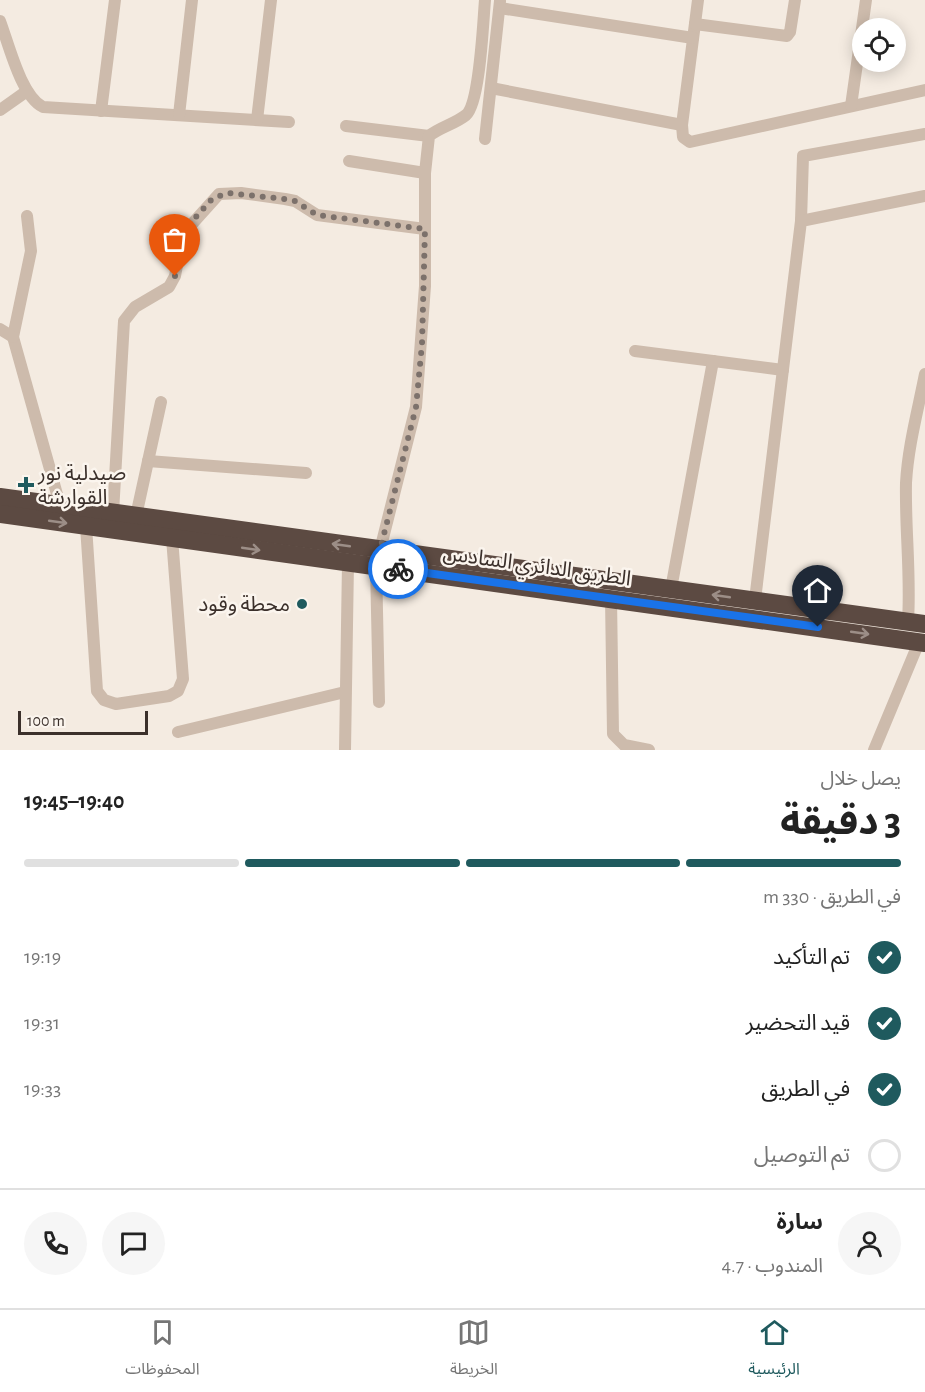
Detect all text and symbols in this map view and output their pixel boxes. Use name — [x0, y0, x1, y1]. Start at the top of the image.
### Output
map controls — [852, 18, 906, 72]
button: locate — [852, 18, 906, 72]
pin — [149, 214, 200, 276]
icon: bag — [158, 223, 191, 256]
place label: صيدلية نور القوارشة — [37, 463, 126, 509]
marker: صيدلية نور القوارشة — [19, 478, 33, 492]
one-way arrow — [48, 517, 67, 528]
one-way arrow — [331, 539, 351, 550]
courier — [368, 539, 428, 599]
street label: الطريق الدائري السادس — [441, 542, 632, 594]
one-way arrow — [241, 544, 260, 555]
icon: bike — [382, 553, 415, 586]
pin — [792, 565, 843, 627]
icon: home — [801, 574, 834, 607]
one-way arrow — [712, 590, 732, 601]
place label: محطة وقود — [198, 594, 290, 616]
marker: محطة وقود — [295, 597, 309, 611]
one-way arrow — [850, 627, 870, 638]
scale bar — [18, 708, 148, 736]
text: 100 m — [27, 713, 65, 729]
text: يصل خلال — [820, 769, 901, 789]
text: 19:40–19:45 — [24, 790, 124, 812]
text: 3 دقيقة — [780, 803, 901, 842]
text: في الطريق · 330 m — [763, 887, 901, 907]
icon: check — [868, 941, 901, 974]
text: تم التأكيد — [773, 946, 850, 968]
text: 19:19 — [24, 947, 61, 967]
icon: check — [868, 1007, 901, 1040]
text: قيد التحضير — [746, 1012, 850, 1034]
text: 19:31 — [24, 1013, 60, 1033]
icon: check — [868, 1073, 901, 1106]
text: في الطريق — [761, 1078, 850, 1100]
text: 19:33 — [24, 1079, 61, 1099]
text: تم التوصيل — [754, 1144, 850, 1166]
text: سارة — [777, 1211, 823, 1233]
button: phone — [24, 1212, 87, 1275]
button: chat — [102, 1212, 165, 1275]
button: person — [838, 1212, 901, 1275]
text: المندوب · 4.7 — [721, 1256, 823, 1276]
tab: المحفوظات — [125, 1316, 200, 1386]
tab: الخريطة — [450, 1316, 498, 1386]
tab: الرئيسية — [748, 1316, 800, 1386]

